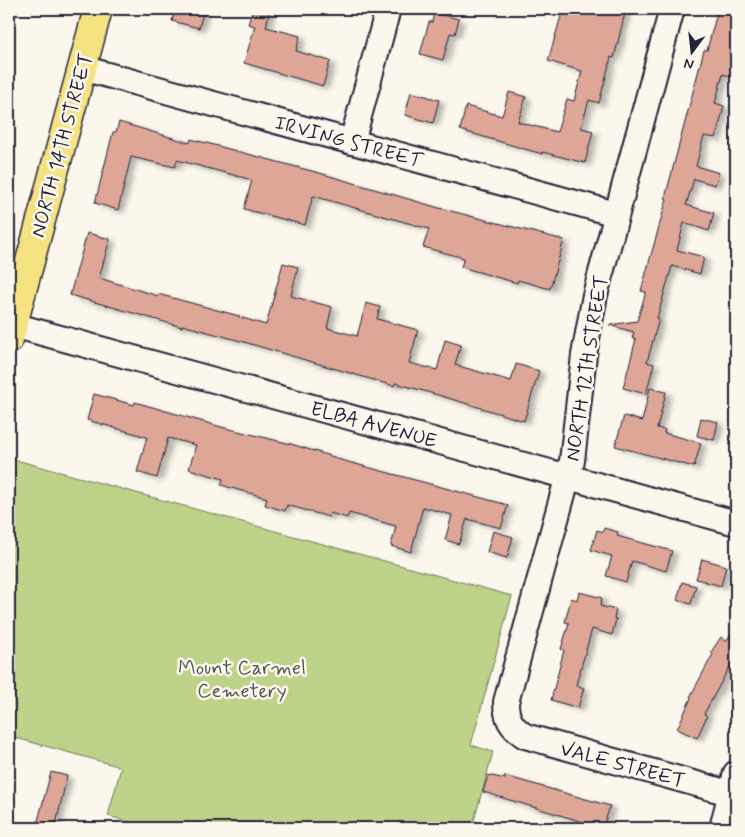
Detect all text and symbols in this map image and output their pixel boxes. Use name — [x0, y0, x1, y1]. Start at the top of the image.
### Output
north arrow — [668, 28, 718, 78]
street label: NORTH 14TH STREET — [25, 50, 100, 240]
text: N — [682, 54, 696, 73]
street label: IRVING STREET — [272, 110, 427, 176]
street label: NORTH 12TH STREET — [559, 273, 616, 463]
street label: ELBA AVENUE — [307, 396, 440, 455]
park label: Mount Carmel Cemetery — [178, 655, 306, 705]
street label: VALE STREET — [557, 736, 688, 795]

